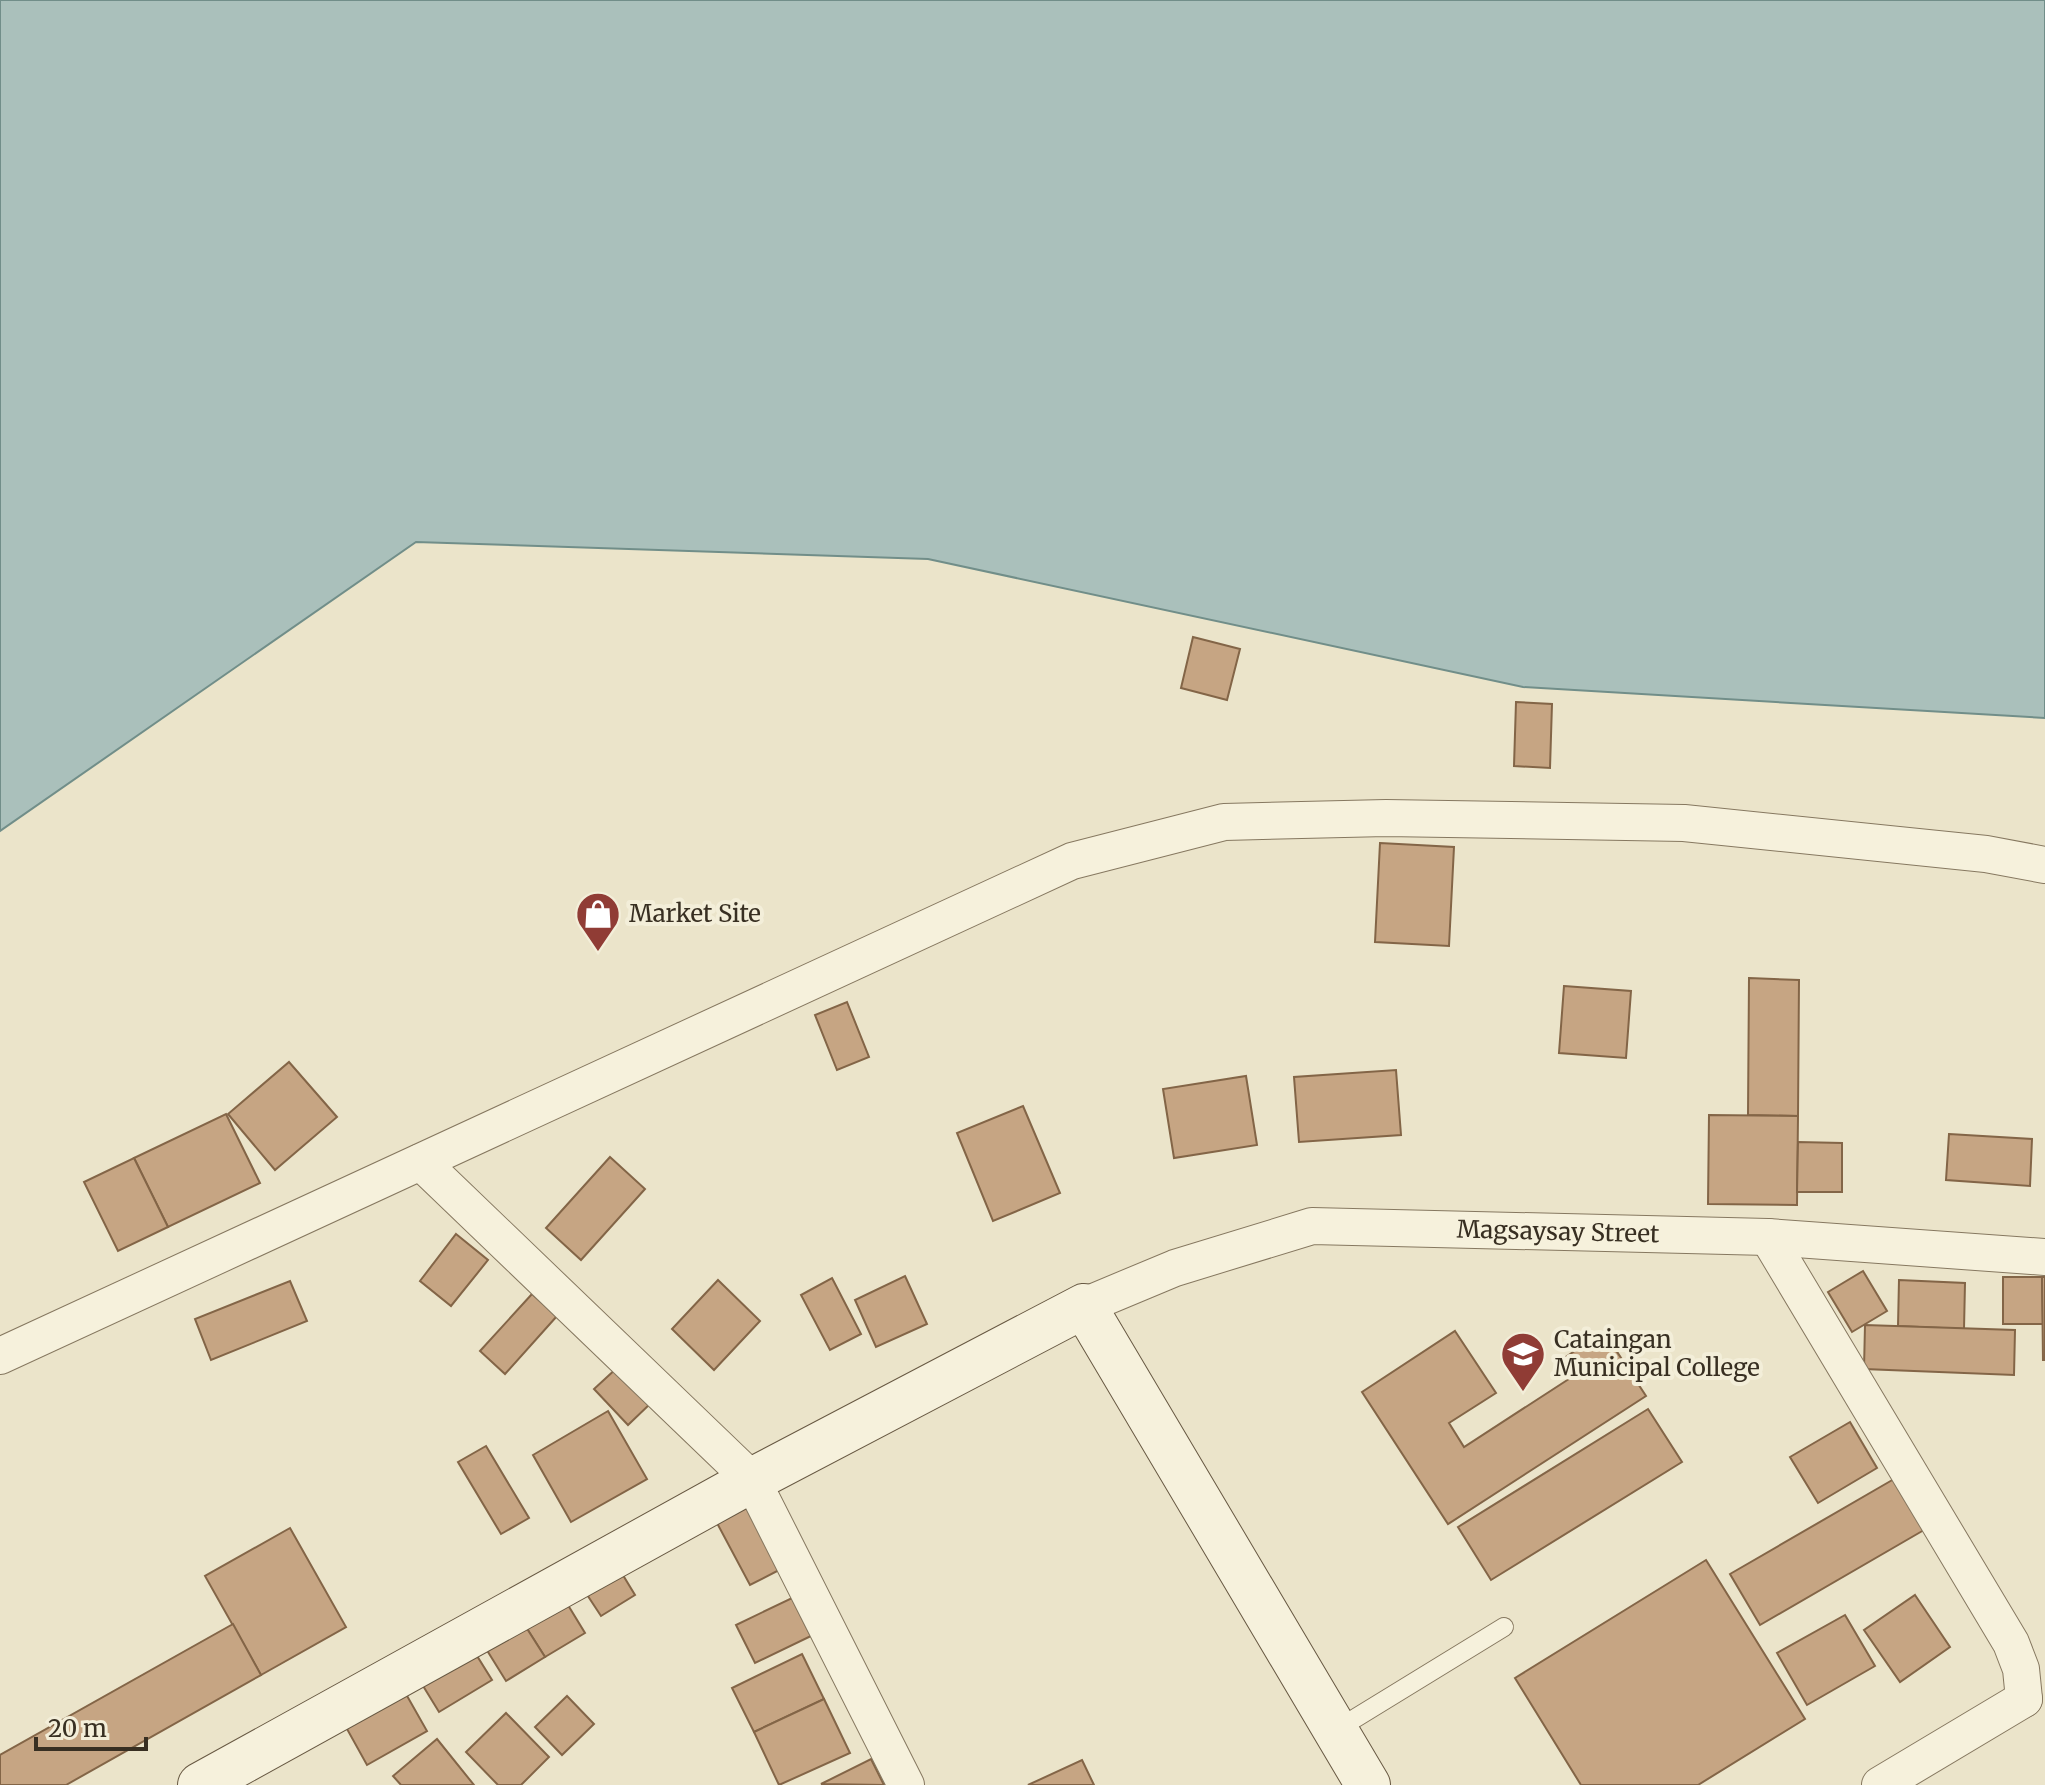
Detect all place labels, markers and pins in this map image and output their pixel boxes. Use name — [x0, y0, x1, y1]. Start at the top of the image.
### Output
shop icon: Market Site — [574, 890, 622, 953]
place label: Market Site — [629, 898, 761, 929]
place label: Cataingan Municipal College — [1554, 1324, 1760, 1383]
school or university icon: Cataingan Municipal College — [1499, 1330, 1547, 1393]

